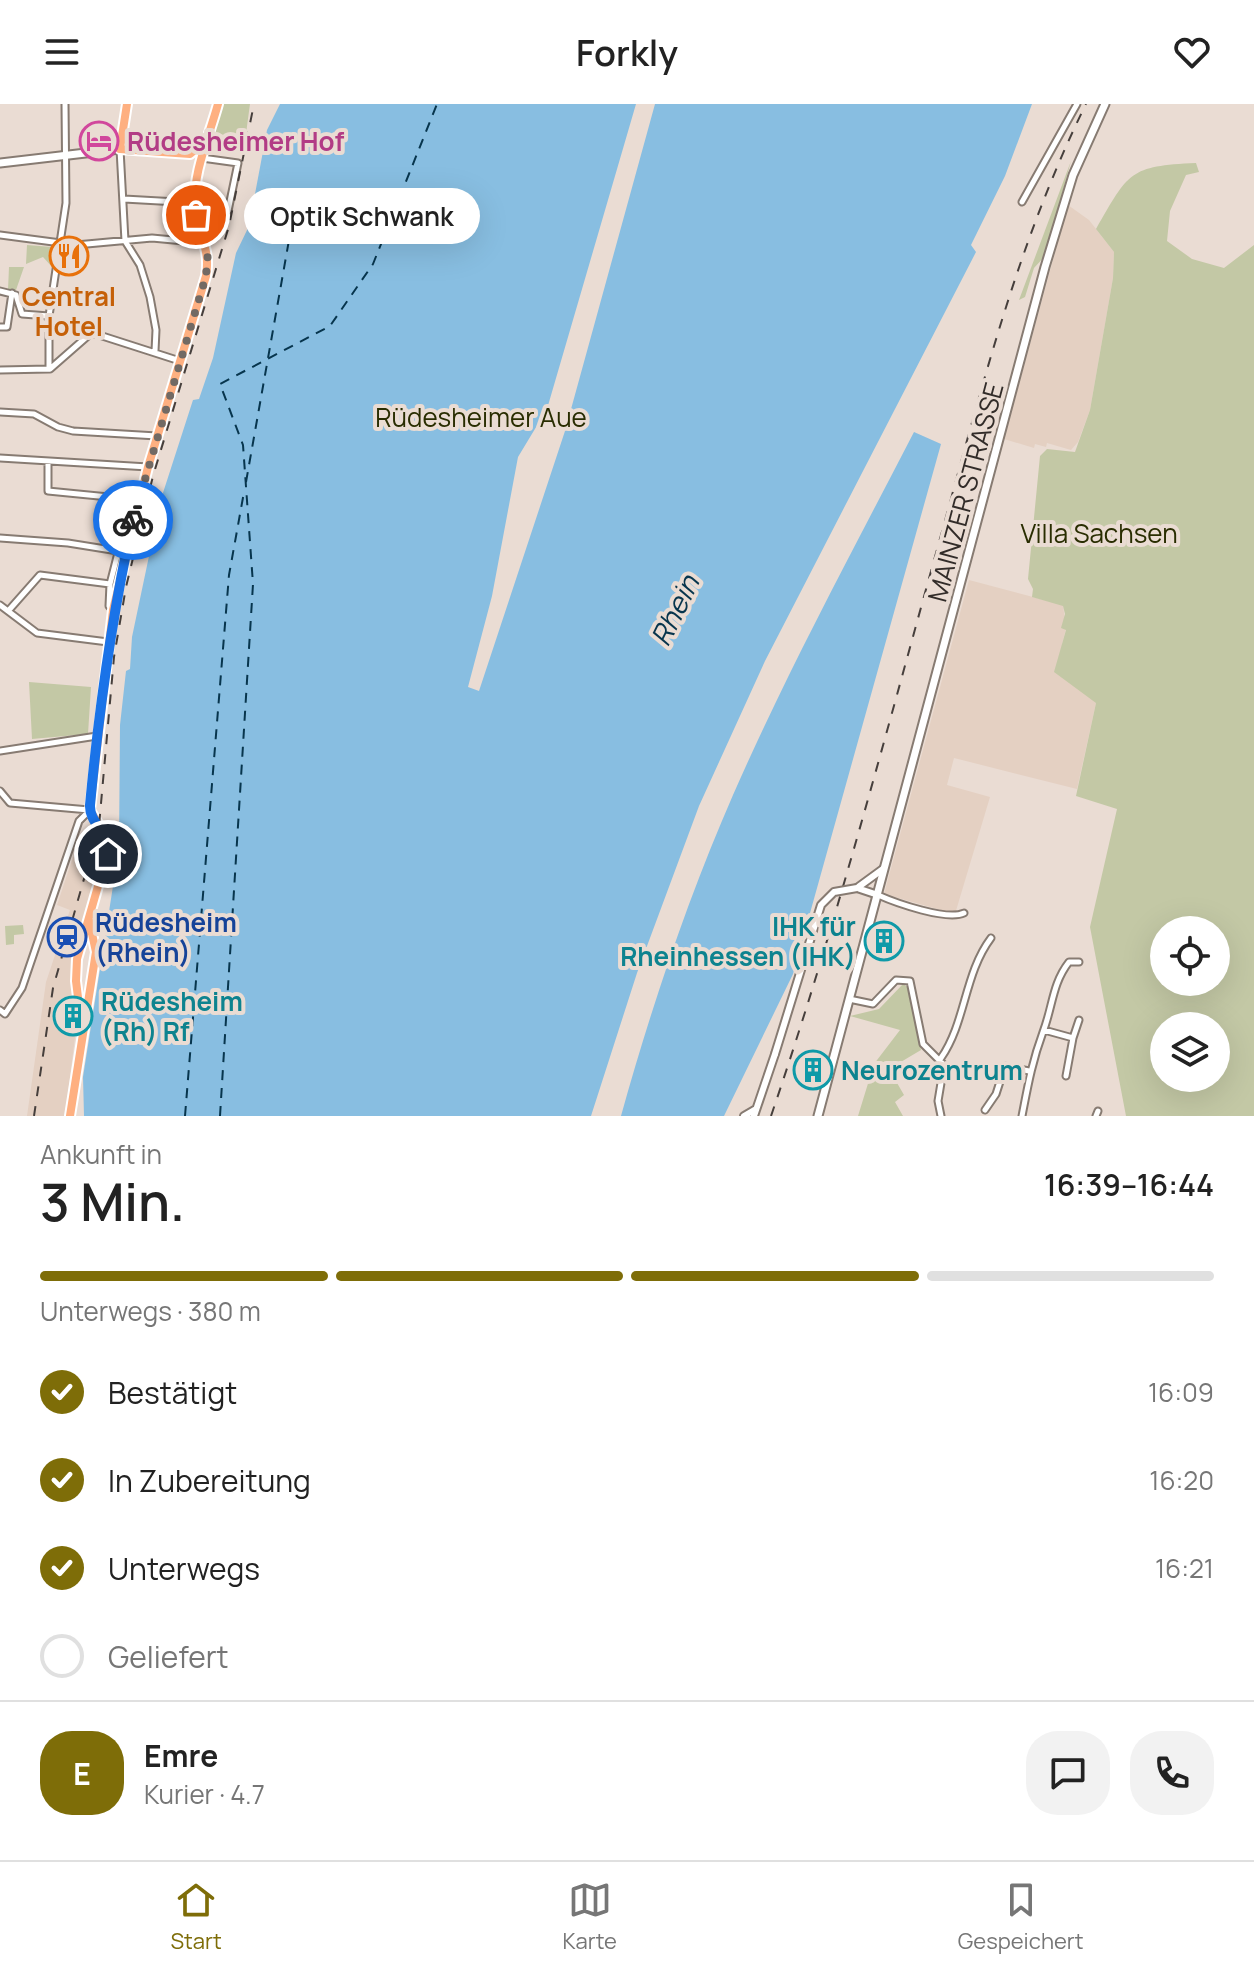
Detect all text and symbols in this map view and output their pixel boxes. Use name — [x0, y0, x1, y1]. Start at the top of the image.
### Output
text: Forkly — [576, 28, 678, 77]
icon: menu — [40, 30, 84, 74]
icon: heart — [1170, 30, 1214, 74]
hotel icon: Rüdesheimer Hof — [78, 120, 120, 162]
place label: Rüdesheimer Hof — [127, 123, 345, 159]
pin — [162, 181, 230, 249]
callout: Optik Schwank — [244, 187, 480, 243]
icon: bag — [174, 193, 218, 237]
text: Optik Schwank — [270, 198, 454, 234]
restaurant icon: Central Hotel — [48, 235, 90, 277]
place label: Central Hotel — [22, 278, 116, 344]
street label: MAINZER STRASSE — [918, 378, 1012, 606]
park label: Rüdesheimer Aue — [375, 399, 587, 435]
courier — [93, 480, 173, 560]
icon: bike — [111, 498, 155, 542]
park label: Villa Sachsen — [1020, 515, 1178, 551]
water label: Rhein — [641, 567, 708, 652]
pin — [74, 820, 142, 888]
icon: home — [86, 832, 130, 876]
place label: Rüdesheim (Rhein) — [95, 904, 237, 970]
place label: IHK für Rheinhessen (IHK) — [620, 908, 856, 974]
station icon: Rüdesheim (Rhein) — [46, 916, 88, 958]
map controls — [1150, 916, 1230, 1092]
button: locate — [1150, 916, 1230, 996]
building icon: IHK für Rheinhessen (IHK) — [863, 920, 905, 962]
place label: Rüdesheim (Rh) Rf — [101, 983, 243, 1049]
building icon: Rüdesheim (Rh) Rf — [52, 995, 94, 1037]
button: layers — [1150, 1012, 1230, 1092]
building icon: Neurozentrum — [792, 1049, 834, 1091]
place label: Neurozentrum — [841, 1052, 1023, 1088]
text: Ankunft in — [40, 1136, 162, 1172]
text: 16:39–16:44 — [1044, 1164, 1214, 1205]
text: 3 Min. — [40, 1166, 185, 1237]
text: Unterwegs · 380 m — [40, 1293, 261, 1329]
icon: check — [40, 1370, 84, 1414]
text: Bestätigt — [108, 1372, 237, 1413]
text: 16:09 — [1148, 1374, 1214, 1410]
icon: check — [40, 1458, 84, 1502]
text: In Zubereitung — [108, 1460, 311, 1501]
text: 16:20 — [1149, 1462, 1214, 1498]
icon: check — [40, 1546, 84, 1590]
text: Unterwegs — [108, 1548, 260, 1589]
text: 16:21 — [1155, 1550, 1214, 1586]
text: Geliefert — [108, 1636, 229, 1677]
button: chat — [1026, 1731, 1110, 1815]
button: phone — [1130, 1731, 1214, 1815]
text: Emre — [144, 1735, 218, 1776]
text: E — [73, 1753, 91, 1794]
text: Kurier · 4.7 — [144, 1776, 265, 1812]
tab: Start — [170, 1878, 222, 1956]
tab: Karte — [563, 1878, 617, 1956]
tab: Gespeichert — [958, 1878, 1084, 1956]

